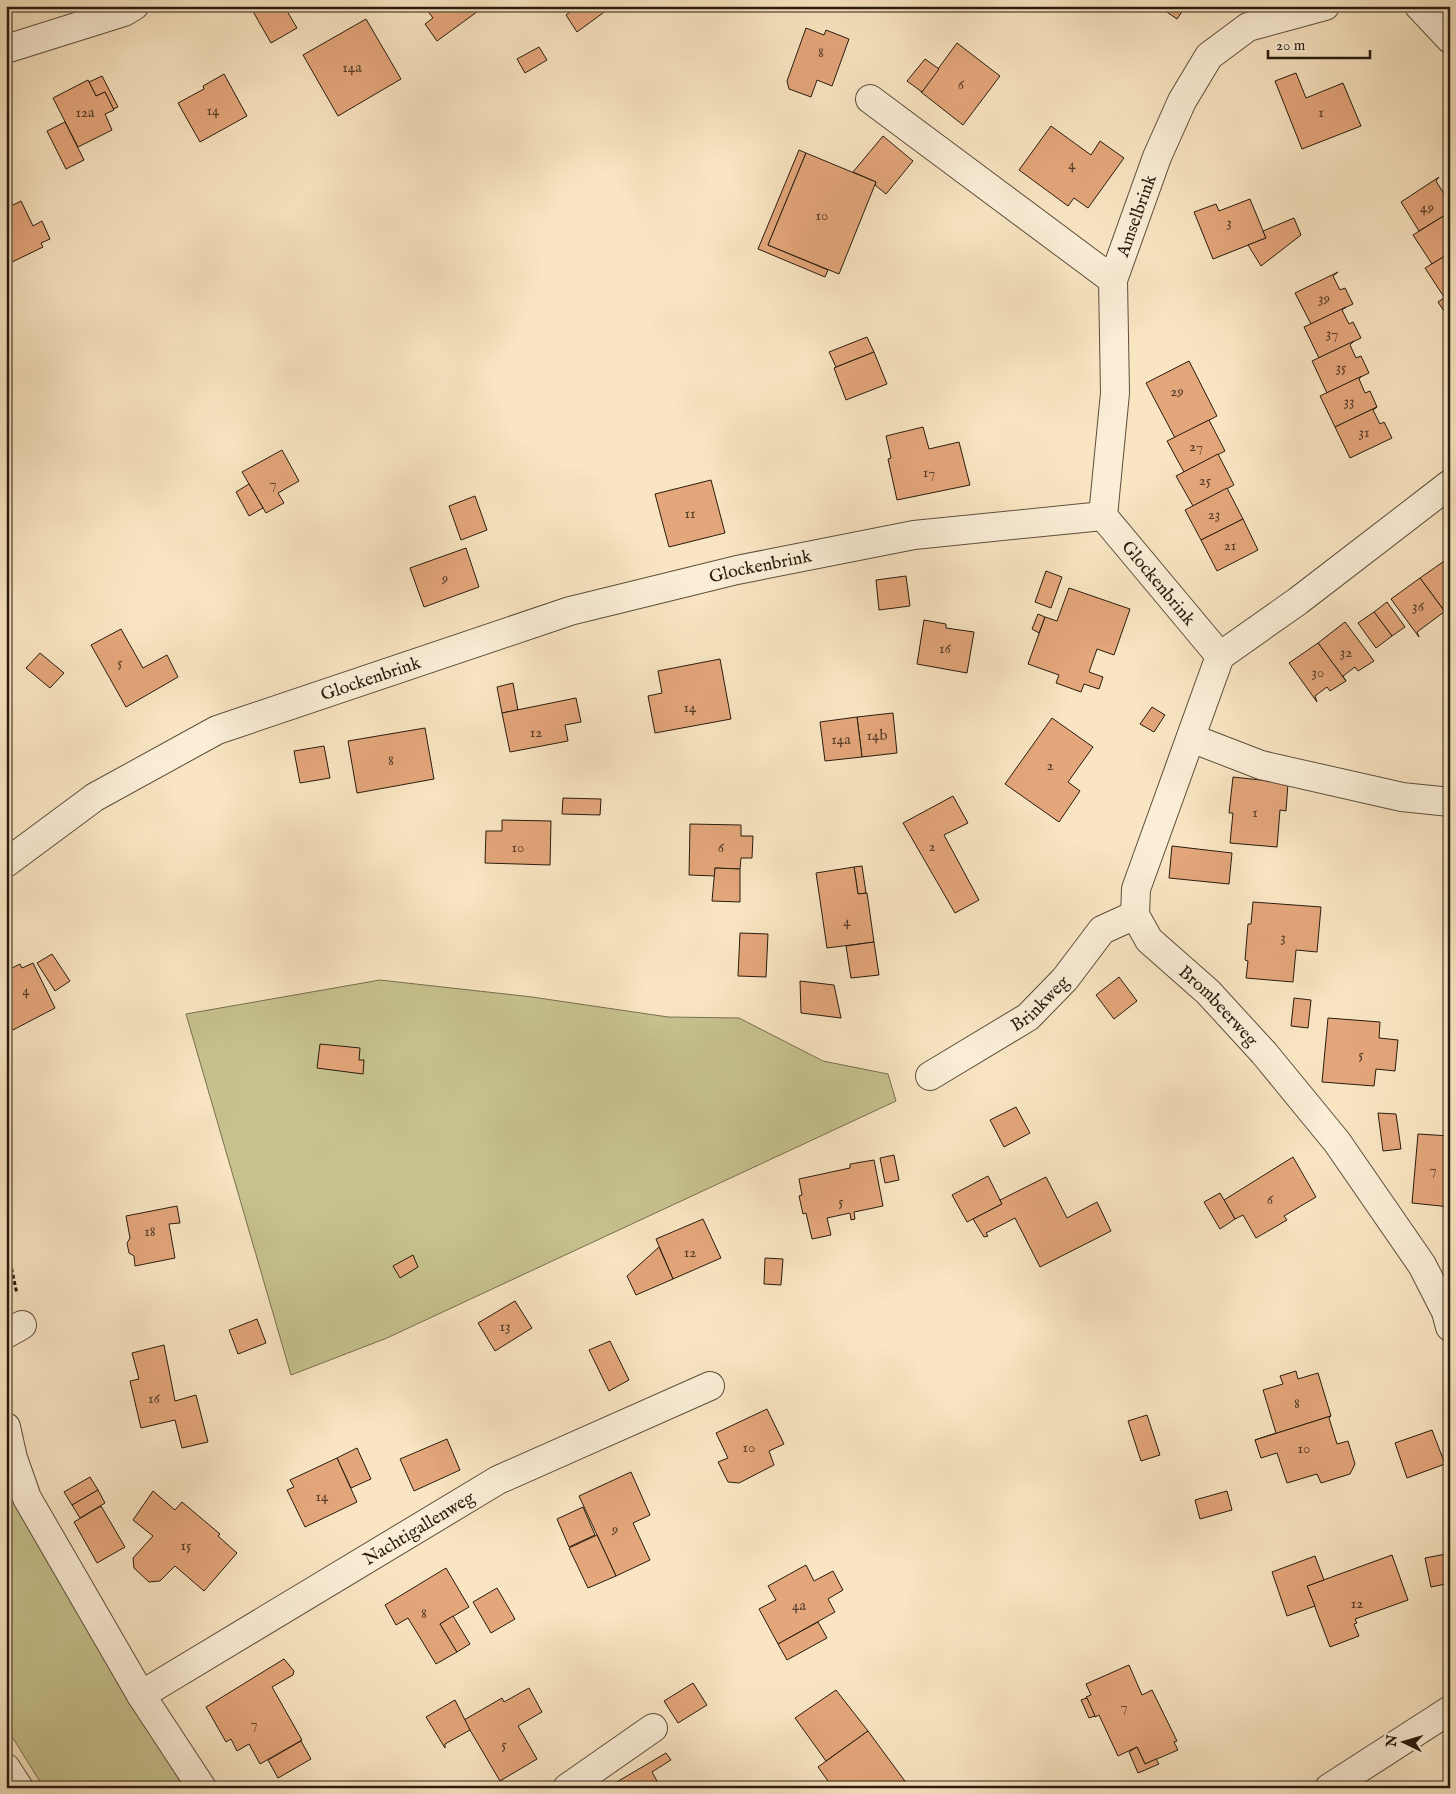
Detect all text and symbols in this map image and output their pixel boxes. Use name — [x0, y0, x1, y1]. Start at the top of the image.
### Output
scale bar — [1268, 28, 1371, 60]
text: 20 m — [1276, 36, 1306, 55]
house number: 8 — [818, 43, 824, 62]
house number: 14a — [342, 58, 362, 77]
house number: 6 — [958, 75, 965, 94]
house number: 14 — [207, 101, 220, 120]
house number: 12a — [75, 103, 95, 122]
house number: 1 — [1318, 103, 1324, 122]
house number: 4 — [1068, 155, 1076, 174]
street label: Amselbrink — [1112, 171, 1163, 261]
house number: 49 — [1420, 198, 1434, 217]
house number: 10 — [816, 206, 828, 225]
house number: 3 — [1226, 213, 1232, 232]
house number: 39 — [1318, 289, 1330, 308]
house number: 37 — [1326, 324, 1338, 343]
house number: 35 — [1335, 358, 1347, 377]
house number: 29 — [1170, 382, 1184, 401]
house number: 33 — [1343, 392, 1355, 411]
house number: 31 — [1358, 423, 1370, 442]
house number: 27 — [1189, 437, 1203, 456]
house number: 17 — [923, 463, 935, 482]
house number: 25 — [1199, 471, 1212, 490]
house number: 7 — [269, 474, 277, 493]
house number: 11 — [684, 504, 696, 523]
house number: 23 — [1208, 505, 1220, 524]
street label: Glockenbrink — [1116, 536, 1200, 631]
house number: 21 — [1224, 536, 1236, 555]
street label: Glockenbrink — [707, 545, 814, 589]
house number: 9 — [441, 569, 448, 588]
house number: 36 — [1412, 597, 1425, 616]
house number: 16 — [939, 639, 952, 658]
house number: 32 — [1340, 643, 1352, 662]
street label: Glockenbrink — [318, 652, 424, 707]
house number: 5 — [117, 653, 123, 672]
house number: 30 — [1312, 663, 1324, 682]
house number: 14 — [684, 698, 697, 717]
house number: 12 — [530, 723, 542, 742]
house number: 14b — [867, 726, 887, 745]
house number: 14a — [831, 730, 851, 749]
house number: 8 — [388, 751, 394, 770]
house number: 2 — [1046, 756, 1054, 775]
house number: 1 — [1252, 803, 1258, 822]
house number: 2 — [928, 837, 936, 856]
house number: 10 — [512, 838, 524, 857]
house number: 6 — [718, 838, 725, 857]
house number: 4 — [843, 912, 851, 931]
house number: 3 — [1280, 928, 1286, 947]
street label: Brombeerweg — [1173, 961, 1262, 1052]
street label: Brinkweg — [1007, 971, 1075, 1038]
house number: 4 — [22, 981, 30, 1000]
house number: 5 — [1358, 1045, 1364, 1064]
house number: 7 — [1429, 1160, 1437, 1179]
house number: 6 — [1267, 1190, 1274, 1209]
house number: 5 — [838, 1192, 844, 1211]
house number: 18 — [144, 1222, 156, 1241]
house number: 12 — [684, 1243, 696, 1262]
house number: 13 — [499, 1317, 511, 1336]
house number: 16 — [148, 1389, 161, 1408]
house number: 8 — [1294, 1394, 1300, 1413]
house number: 10 — [743, 1438, 755, 1457]
house number: 10 — [1298, 1439, 1310, 1458]
house number: 14 — [316, 1487, 329, 1506]
street label: Nachtigallenweg — [359, 1487, 479, 1571]
house number: 9 — [611, 1520, 618, 1539]
house number: 15 — [180, 1536, 192, 1555]
house number: 12 — [1351, 1594, 1363, 1613]
house number: 4a — [792, 1596, 806, 1615]
house number: 8 — [421, 1604, 427, 1623]
house number: 7 — [1120, 1697, 1128, 1716]
house number: 7 — [250, 1714, 258, 1733]
north arrow — [1378, 1716, 1428, 1766]
text: N — [1382, 1734, 1402, 1749]
house number: 5 — [501, 1735, 507, 1754]

